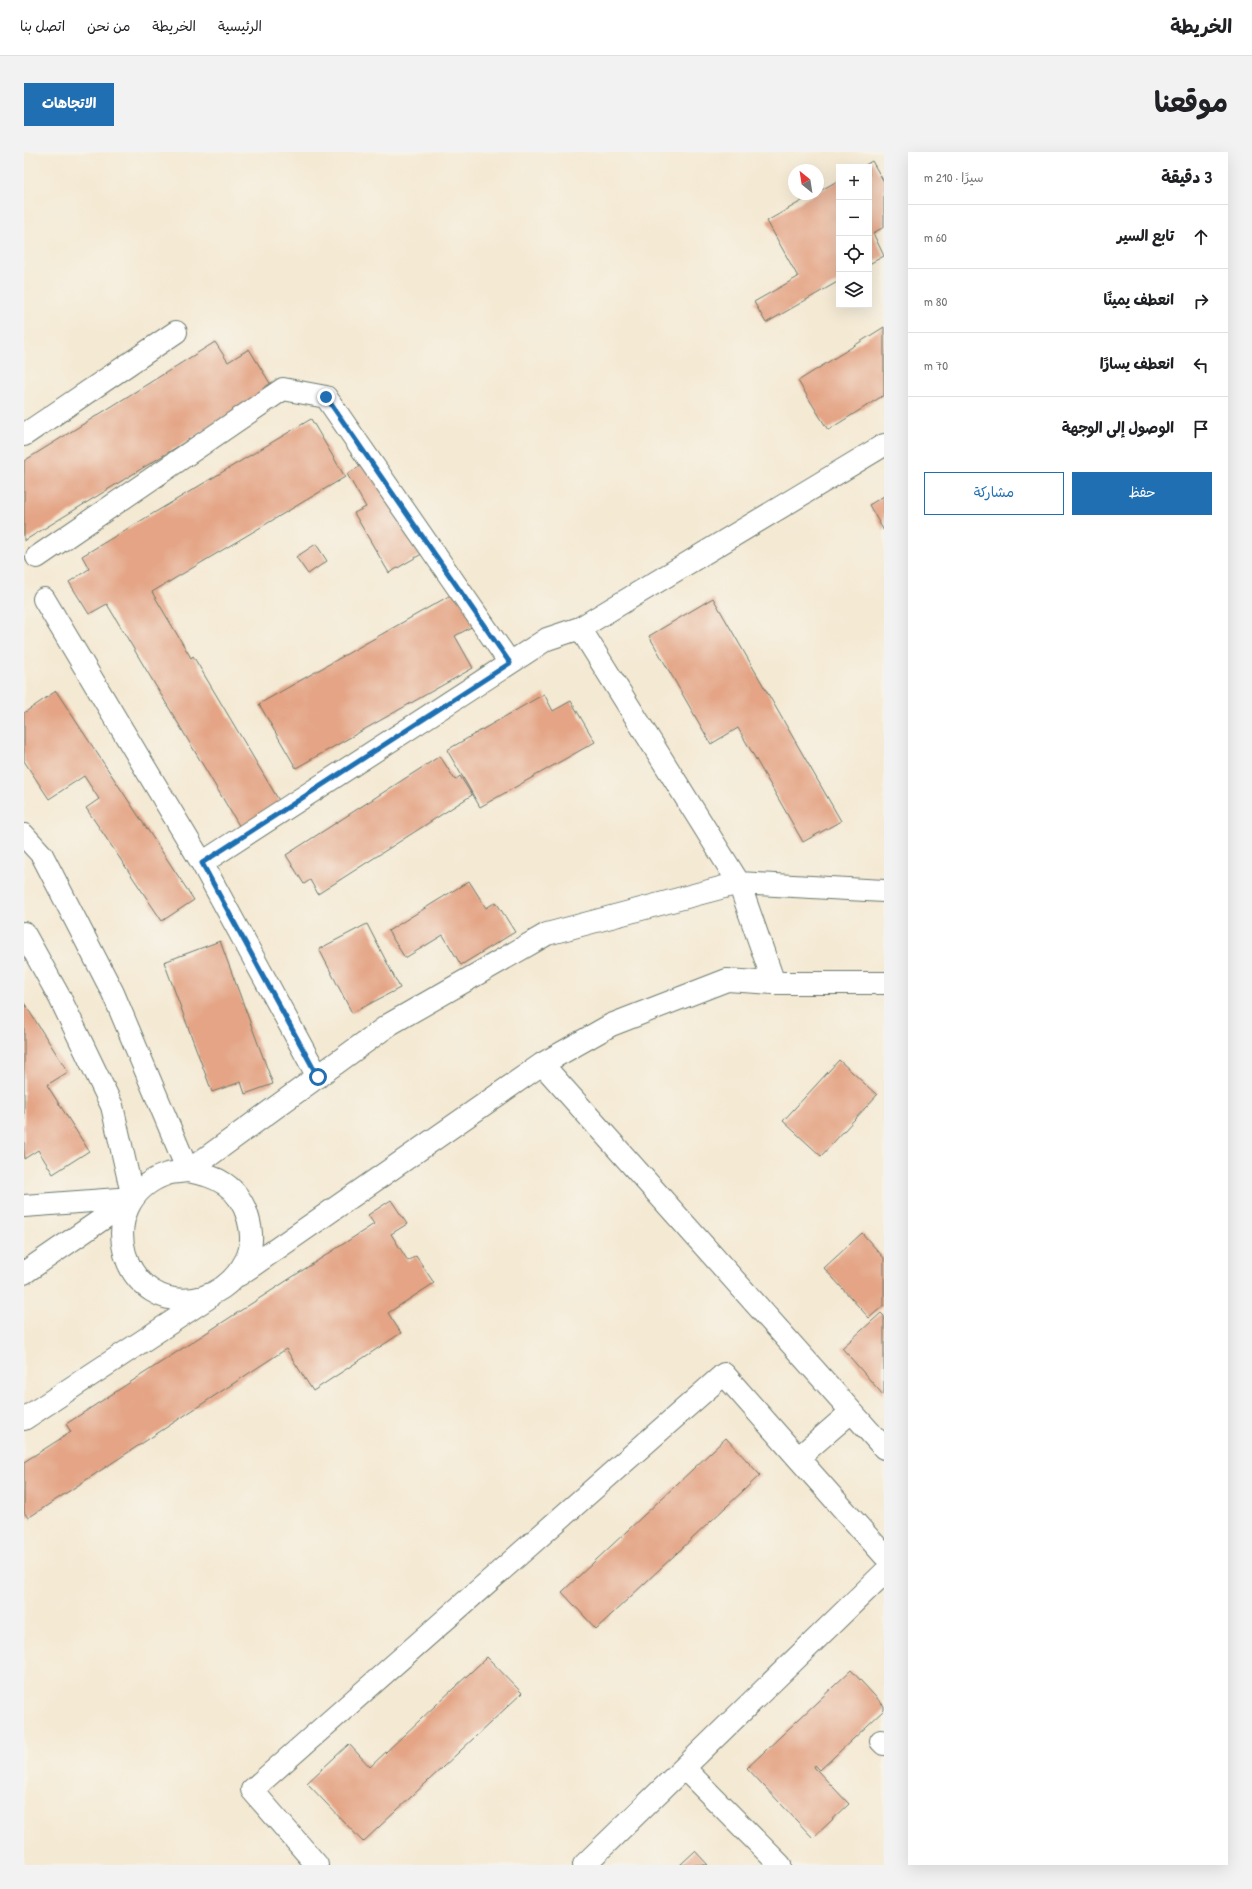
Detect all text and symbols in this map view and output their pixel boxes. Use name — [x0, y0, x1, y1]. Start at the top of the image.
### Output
text: الخريطة — [1170, 13, 1232, 39]
text: اتصل بنا — [20, 16, 65, 35]
text: من نحن — [87, 16, 130, 35]
text: الخريطة — [152, 16, 196, 35]
text: الرئيسية — [218, 16, 262, 35]
button: الاتجاهات — [24, 83, 114, 126]
text: موقعنا — [1154, 83, 1228, 121]
north arrow — [788, 164, 824, 200]
map controls — [836, 164, 872, 308]
button: + — [836, 164, 872, 200]
text: 3 دقيقة — [1161, 165, 1212, 188]
text: سيرًا · 210 m — [924, 168, 984, 186]
button: − — [836, 200, 872, 236]
text: تابع السير — [1117, 225, 1174, 246]
icon: ahead — [1190, 226, 1212, 248]
text: 60 m — [924, 228, 947, 246]
button: locate — [836, 236, 872, 272]
button: layers — [836, 272, 872, 308]
text: انعطف يمينًا — [1104, 289, 1174, 310]
icon: right — [1190, 290, 1212, 312]
text: 80 m — [924, 292, 947, 310]
text: انعطف يسارًا — [1100, 353, 1174, 374]
icon: left — [1190, 354, 1212, 376]
text: 70 m — [924, 356, 948, 374]
route end — [317, 388, 335, 406]
text: الوصول إلى الوجهة — [1062, 417, 1174, 438]
icon: arrive — [1190, 418, 1212, 440]
button: مشاركة — [924, 472, 1064, 515]
button: حفظ — [1072, 472, 1212, 515]
route start — [309, 1068, 327, 1086]

